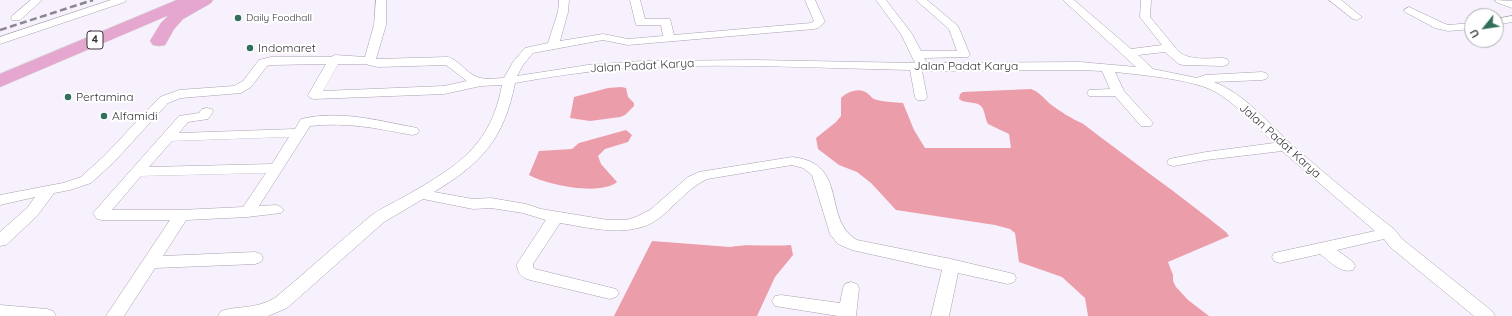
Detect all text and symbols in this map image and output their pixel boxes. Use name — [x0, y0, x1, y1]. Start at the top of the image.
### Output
north arrow — [1464, 8, 1504, 48]
place label: Daily Foodhall — [246, 12, 312, 24]
marker: Daily Foodhall — [233, 13, 243, 23]
text: U — [1466, 27, 1482, 40]
road number: 4 — [87, 31, 103, 49]
place label: Indomaret — [258, 41, 316, 55]
marker: Indomaret — [245, 43, 255, 53]
street label: Jalan Padat Karya — [589, 56, 695, 76]
street label: Jalan Padat Karya — [914, 59, 1018, 73]
place label: Pertamina — [76, 90, 133, 104]
marker: Pertamina — [63, 92, 73, 102]
street label: Jalan Padat Karya — [1236, 101, 1324, 181]
place label: Alfamidi — [112, 109, 157, 123]
marker: Alfamidi — [99, 111, 109, 121]

